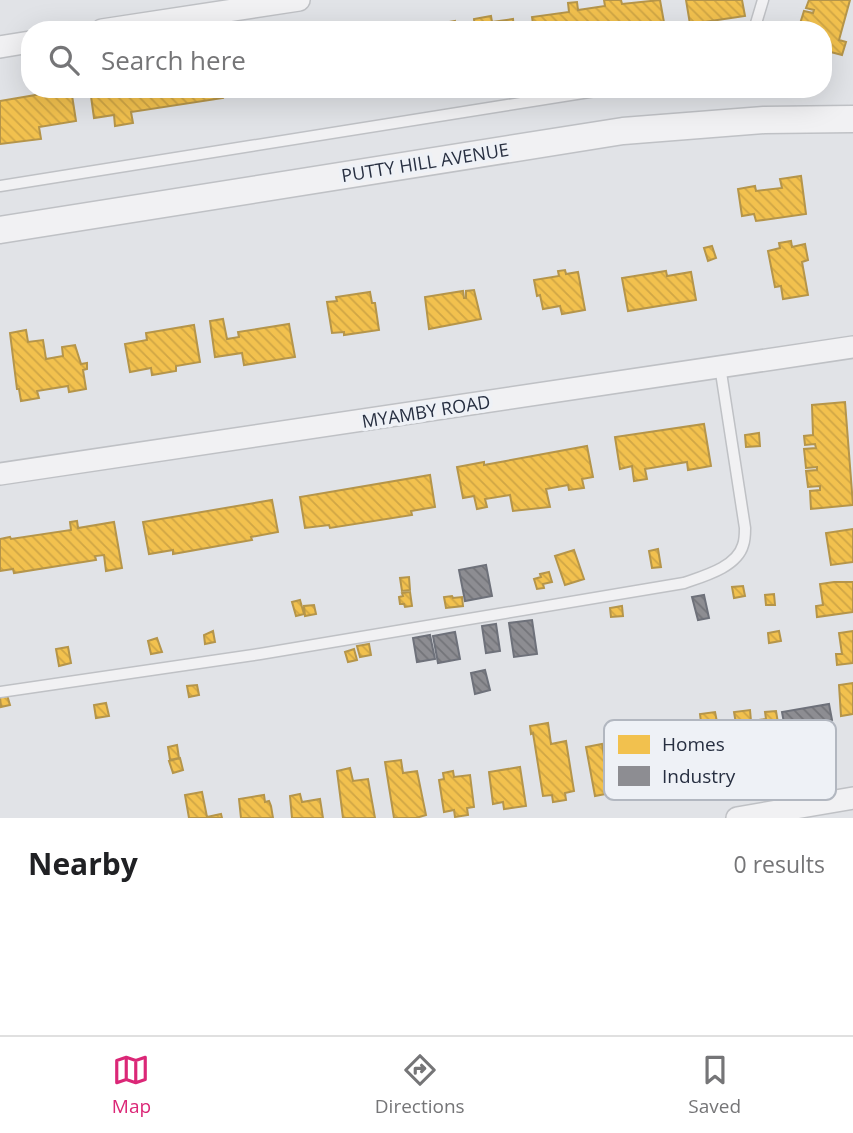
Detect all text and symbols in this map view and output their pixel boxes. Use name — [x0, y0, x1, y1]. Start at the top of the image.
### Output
search box — [21, 21, 832, 98]
icon: search — [45, 41, 83, 79]
text: Search here — [101, 42, 246, 78]
street label: PUTTY HILL AVENUE — [340, 137, 510, 187]
street label: MYAMBY ROAD — [360, 389, 492, 433]
legend — [604, 720, 836, 800]
text: Homes — [662, 731, 725, 757]
text: Industry — [662, 763, 736, 789]
text: Nearby — [28, 843, 138, 884]
text: 0 results — [734, 848, 825, 880]
tab: Map — [112, 1051, 151, 1119]
tab: Directions — [375, 1051, 465, 1119]
tab: Saved — [688, 1051, 741, 1119]

